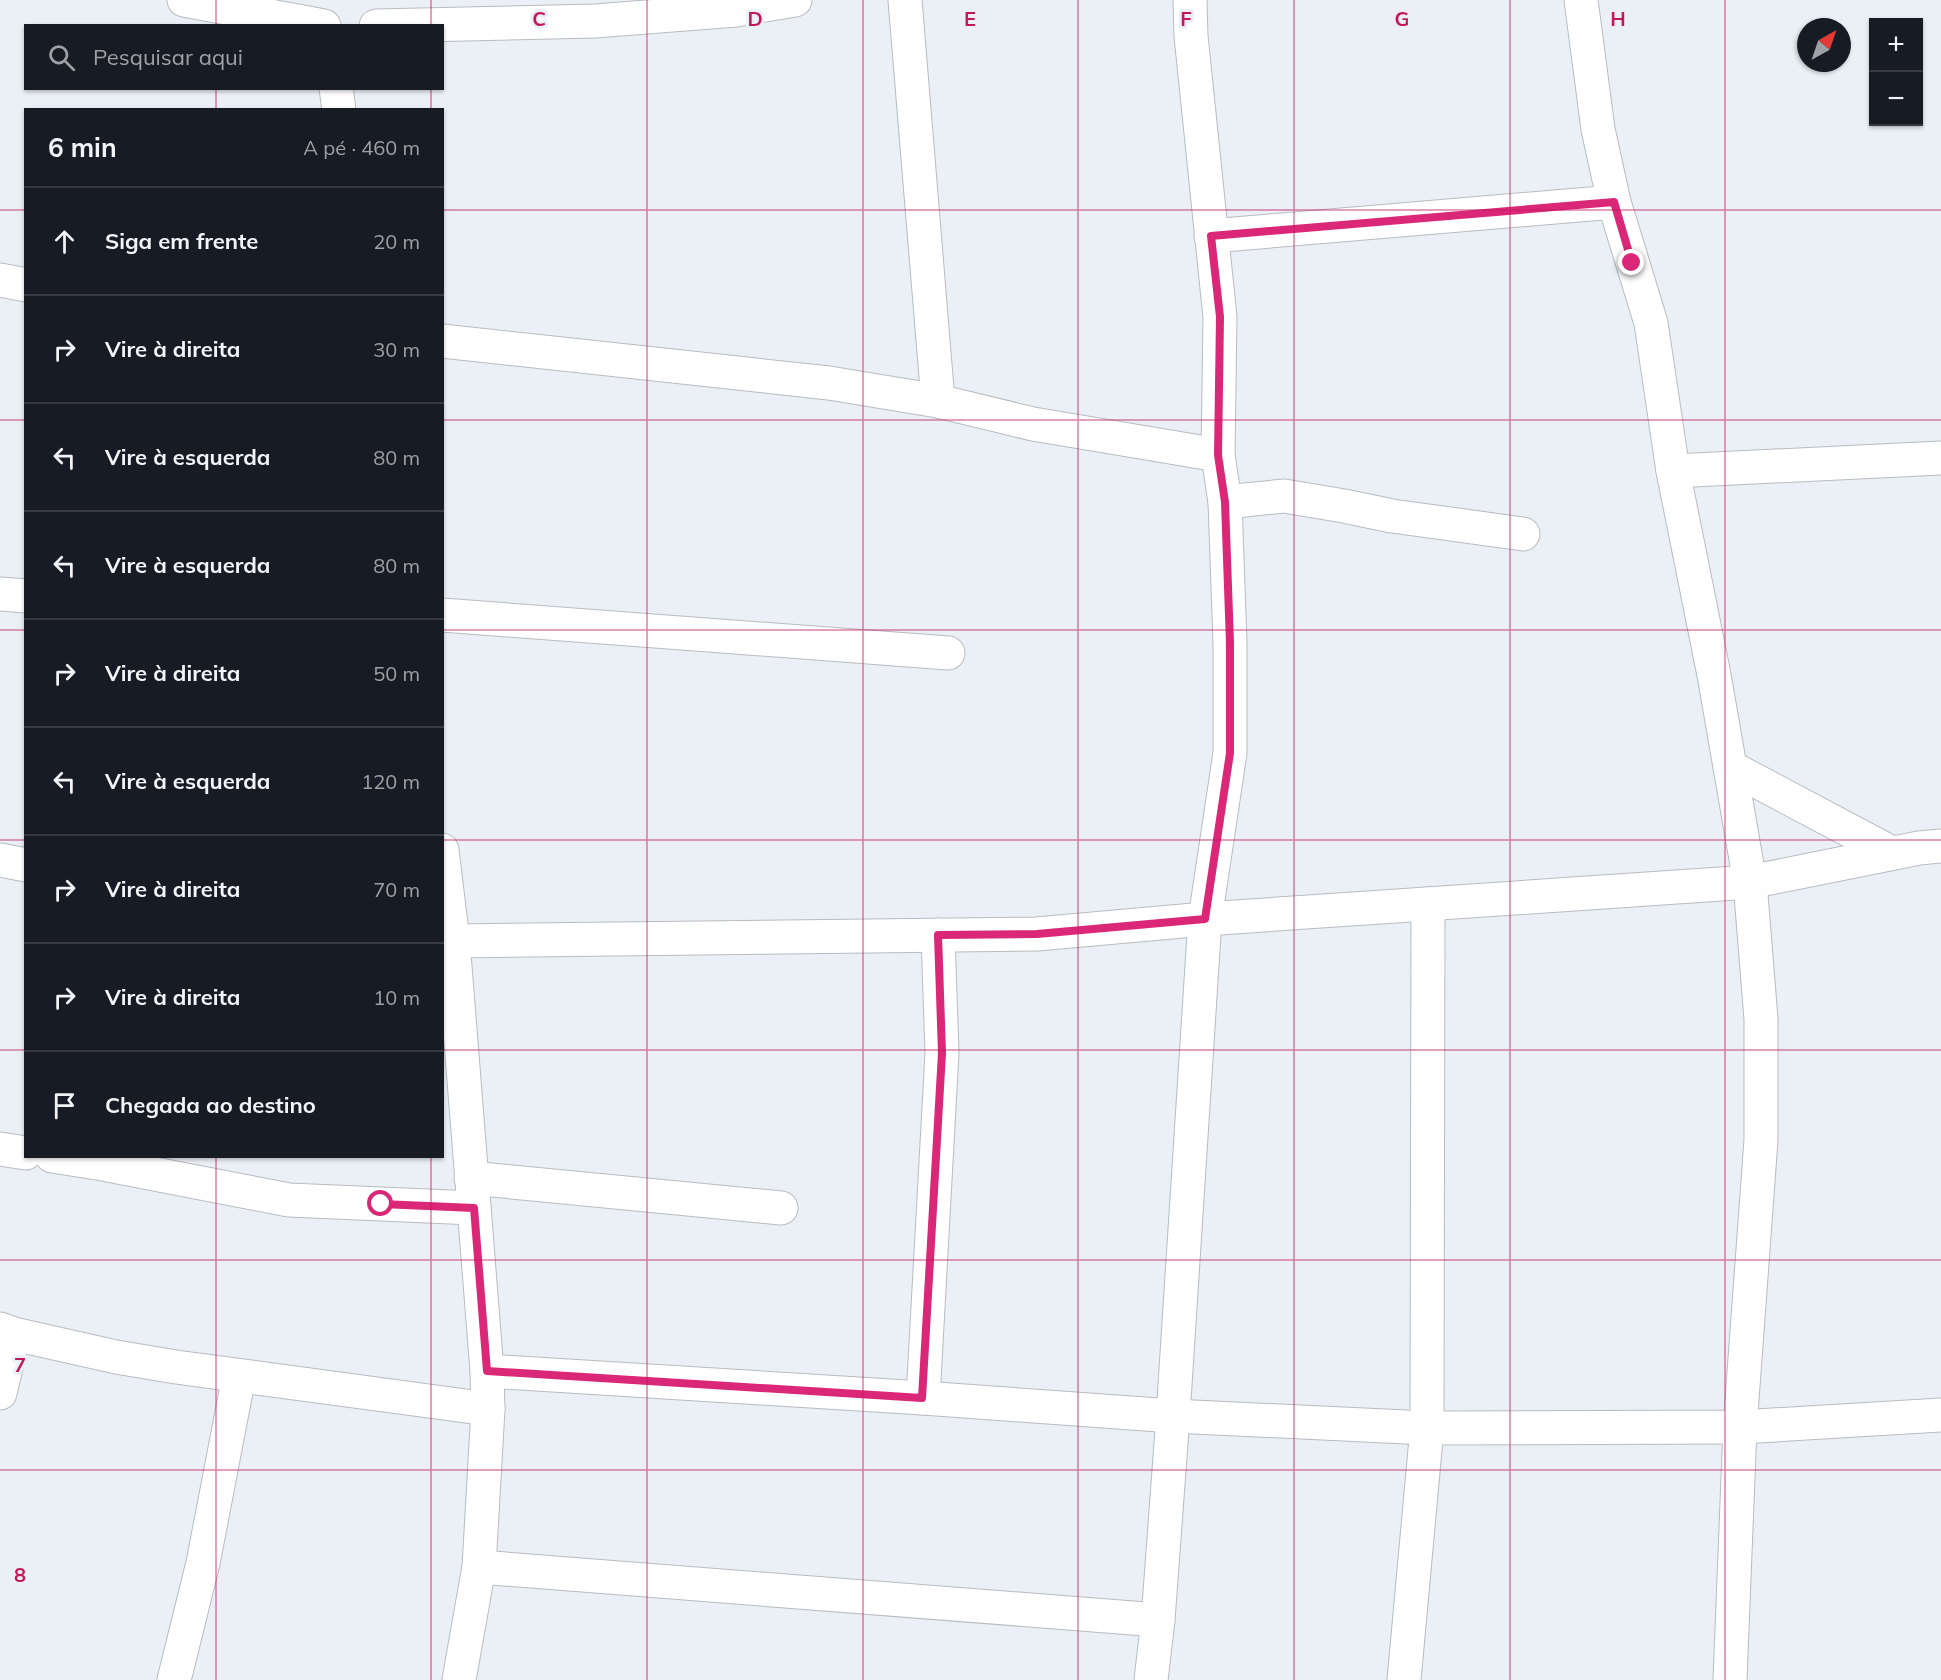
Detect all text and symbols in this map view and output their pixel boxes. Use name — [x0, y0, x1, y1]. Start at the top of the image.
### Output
text: C — [532, 6, 546, 31]
text: D — [747, 6, 763, 31]
text: E — [964, 6, 976, 31]
text: F — [1180, 6, 1192, 31]
text: G — [1395, 6, 1409, 31]
text: H — [1610, 6, 1626, 31]
north arrow — [1797, 18, 1851, 72]
map controls — [1869, 18, 1923, 126]
button: + — [1869, 18, 1923, 72]
search box — [24, 24, 444, 90]
icon: search — [45, 41, 78, 74]
text: Pesquisar aqui — [93, 43, 243, 71]
button: − — [1869, 72, 1923, 126]
text: 6 min — [48, 131, 117, 164]
text: A pé · 460 m — [303, 135, 420, 160]
icon: ahead — [48, 225, 81, 258]
text: Siga em frente — [105, 227, 258, 255]
text: 20 m — [373, 229, 420, 254]
route end — [1618, 249, 1644, 275]
icon: right — [48, 333, 81, 366]
text: Vire à direita — [105, 335, 240, 363]
text: 30 m — [373, 337, 420, 362]
icon: left — [48, 441, 81, 474]
text: Vire à esquerda — [105, 443, 270, 471]
text: 80 m — [373, 445, 420, 470]
icon: left — [48, 549, 81, 582]
text: Vire à esquerda — [105, 551, 270, 579]
text: 80 m — [373, 553, 420, 578]
icon: right — [48, 657, 81, 690]
text: Vire à direita — [105, 659, 240, 687]
text: 50 m — [373, 661, 420, 686]
icon: left — [48, 765, 81, 798]
text: Vire à esquerda — [105, 767, 270, 795]
text: 120 m — [361, 769, 420, 794]
icon: right — [48, 873, 81, 906]
text: Vire à direita — [105, 875, 240, 903]
text: 70 m — [373, 877, 420, 902]
icon: right — [48, 981, 81, 1014]
text: Vire à direita — [105, 983, 240, 1011]
text: 10 m — [373, 985, 420, 1010]
icon: arrive — [48, 1089, 81, 1122]
text: Chegada ao destino — [105, 1091, 316, 1119]
route start — [367, 1190, 393, 1216]
text: 7 — [14, 1352, 26, 1377]
text: 8 — [14, 1562, 26, 1587]

